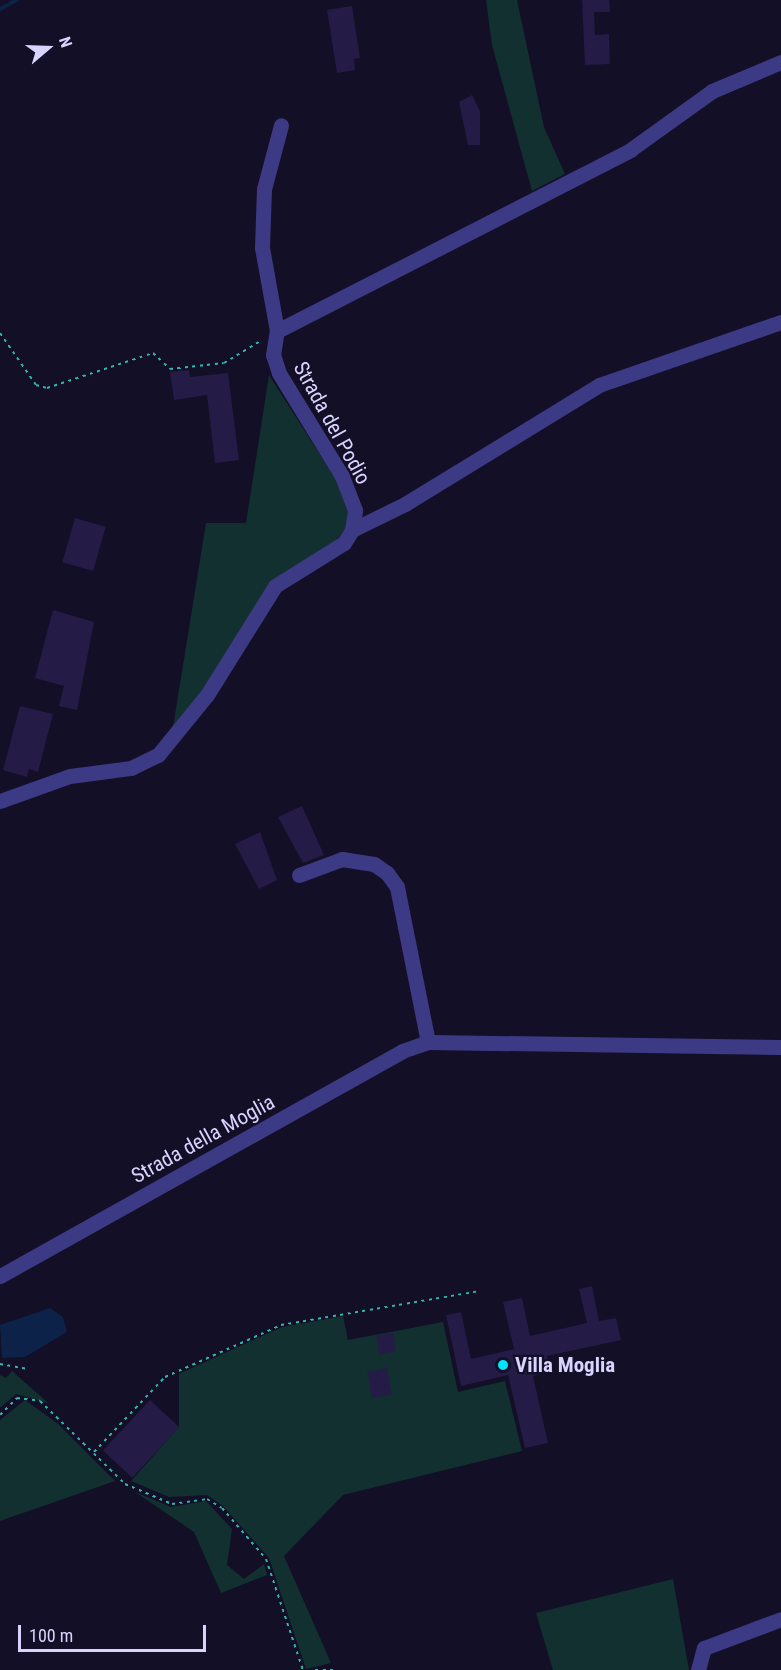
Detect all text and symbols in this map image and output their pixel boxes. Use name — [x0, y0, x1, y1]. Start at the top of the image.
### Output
north arrow — [18, 18, 78, 78]
text: N — [55, 34, 76, 50]
street label: Strada del Podio — [288, 357, 376, 489]
street label: Strada della Moglia — [127, 1089, 279, 1189]
place label: Villa Moglia — [515, 1352, 615, 1378]
marker: Villa Moglia — [496, 1358, 510, 1372]
scale bar — [21, 1613, 208, 1651]
text: 100 m — [29, 1625, 73, 1646]

